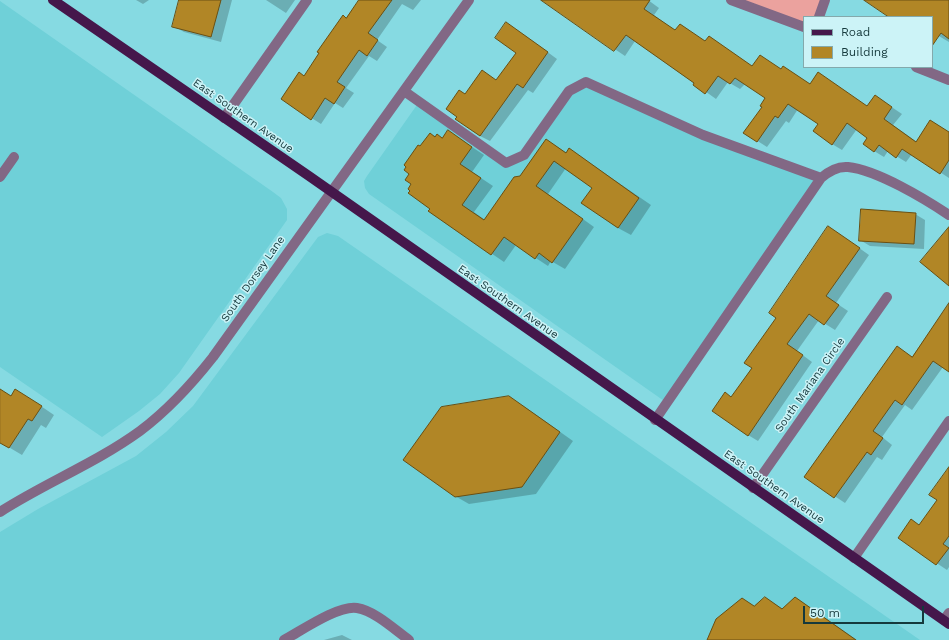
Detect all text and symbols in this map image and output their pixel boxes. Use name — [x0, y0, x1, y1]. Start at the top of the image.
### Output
legend — [803, 16, 933, 68]
text: Road — [841, 25, 870, 39]
text: Building — [841, 45, 888, 59]
street label: East Southern Avenue — [190, 76, 296, 156]
street label: South Dorsey Lane — [218, 234, 288, 324]
street label: East Southern Avenue — [455, 262, 561, 342]
street label: South Mariana Circle — [772, 335, 848, 435]
street label: East Southern Avenue — [721, 447, 827, 527]
scale bar — [805, 598, 926, 624]
text: 50 m — [810, 606, 840, 620]

